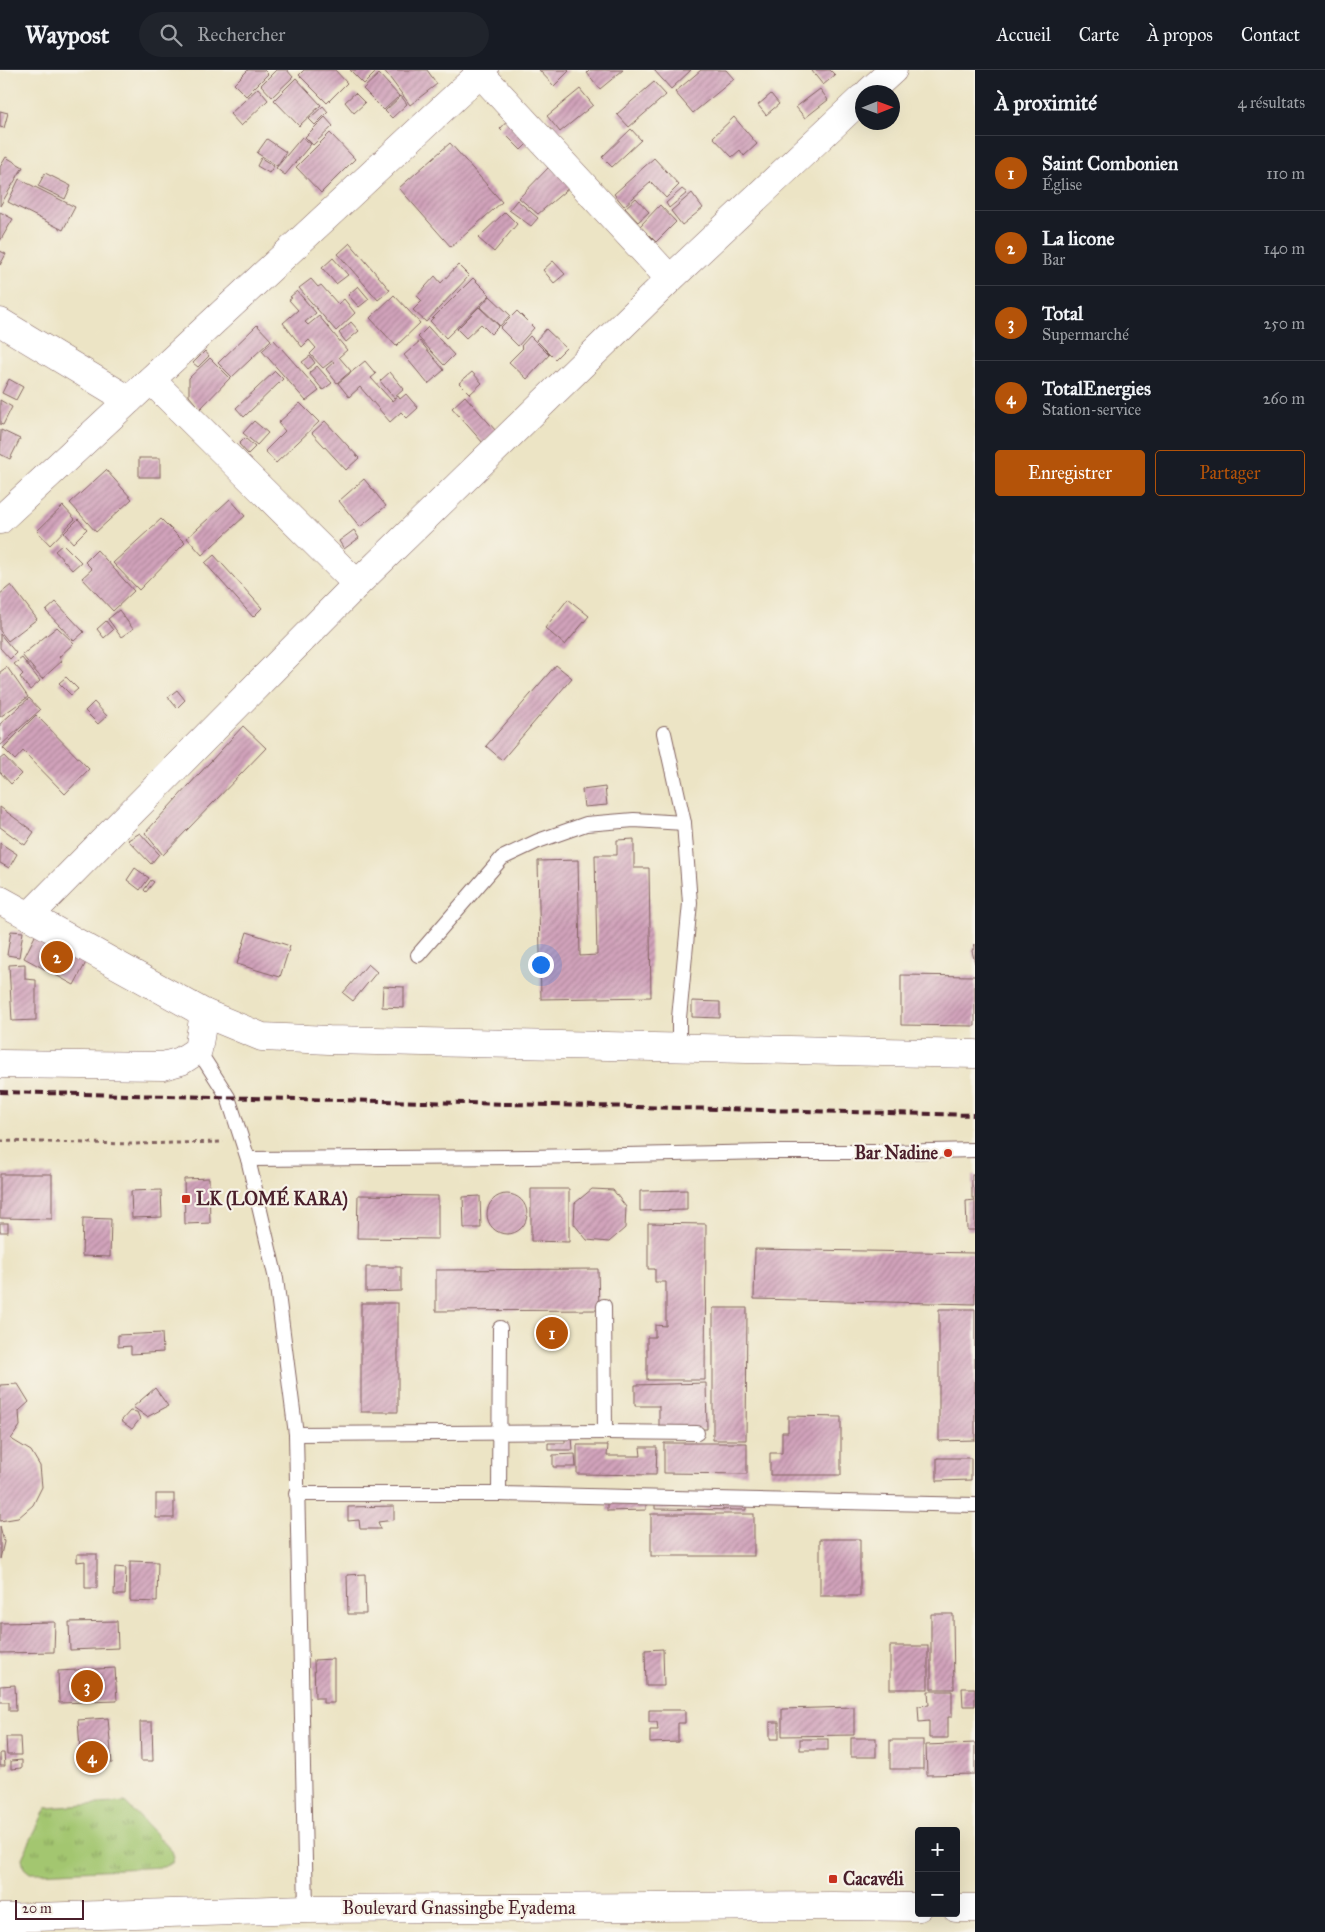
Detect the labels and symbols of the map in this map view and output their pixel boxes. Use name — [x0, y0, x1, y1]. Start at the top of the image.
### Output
north arrow — [855, 85, 900, 130]
pin: 2 — [41, 938, 73, 976]
your location — [528, 952, 554, 978]
place label: Bar Nadine — [854, 1142, 938, 1164]
marker: Bar Nadine — [942, 1147, 954, 1159]
place label: LK (LOMÉ KARA) — [196, 1185, 348, 1211]
marker: LK (LOMÉ KARA) — [180, 1193, 192, 1205]
pin: 1 — [536, 1314, 568, 1352]
pin: 3 — [71, 1667, 103, 1705]
pin: 4 — [76, 1738, 108, 1776]
place label: Cacavéli — [843, 1868, 905, 1890]
marker: Cacavéli — [827, 1873, 839, 1885]
scale bar — [15, 1897, 84, 1920]
street label: Boulevard Gnassingbe Eyadema — [342, 1897, 576, 1920]

